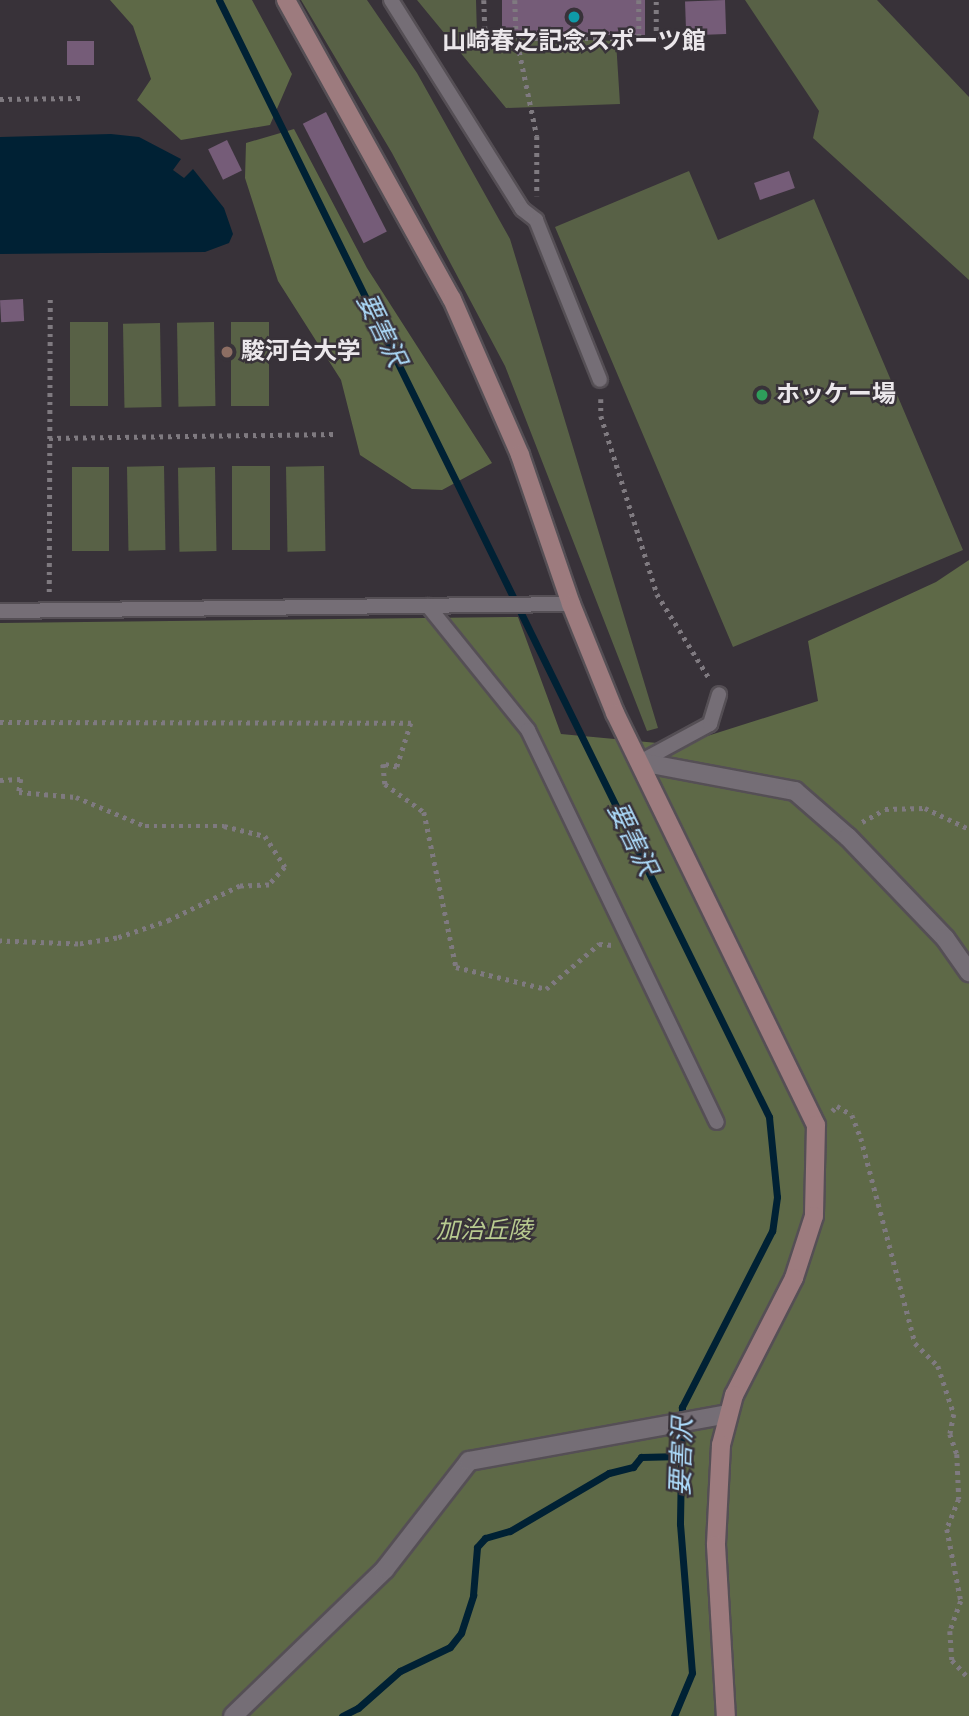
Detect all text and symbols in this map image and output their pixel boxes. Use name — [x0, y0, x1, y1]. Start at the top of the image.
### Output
marker: 山崎春之記念スポーツ館 — [566, 9, 582, 25]
place label: 山崎春之記念スポーツ館 — [442, 28, 706, 56]
water label: 要害沢 — [350, 288, 412, 372]
place label: 駿河台大学 — [241, 338, 361, 366]
marker: 駿河台大学 — [219, 344, 235, 360]
place label: ホッケー場 — [776, 381, 896, 409]
marker: ホッケー場 — [754, 387, 770, 403]
water label: 要害沢 — [601, 797, 663, 881]
park label: 加治丘陵 — [436, 1217, 532, 1245]
water label: 要害沢 — [665, 1417, 699, 1497]

